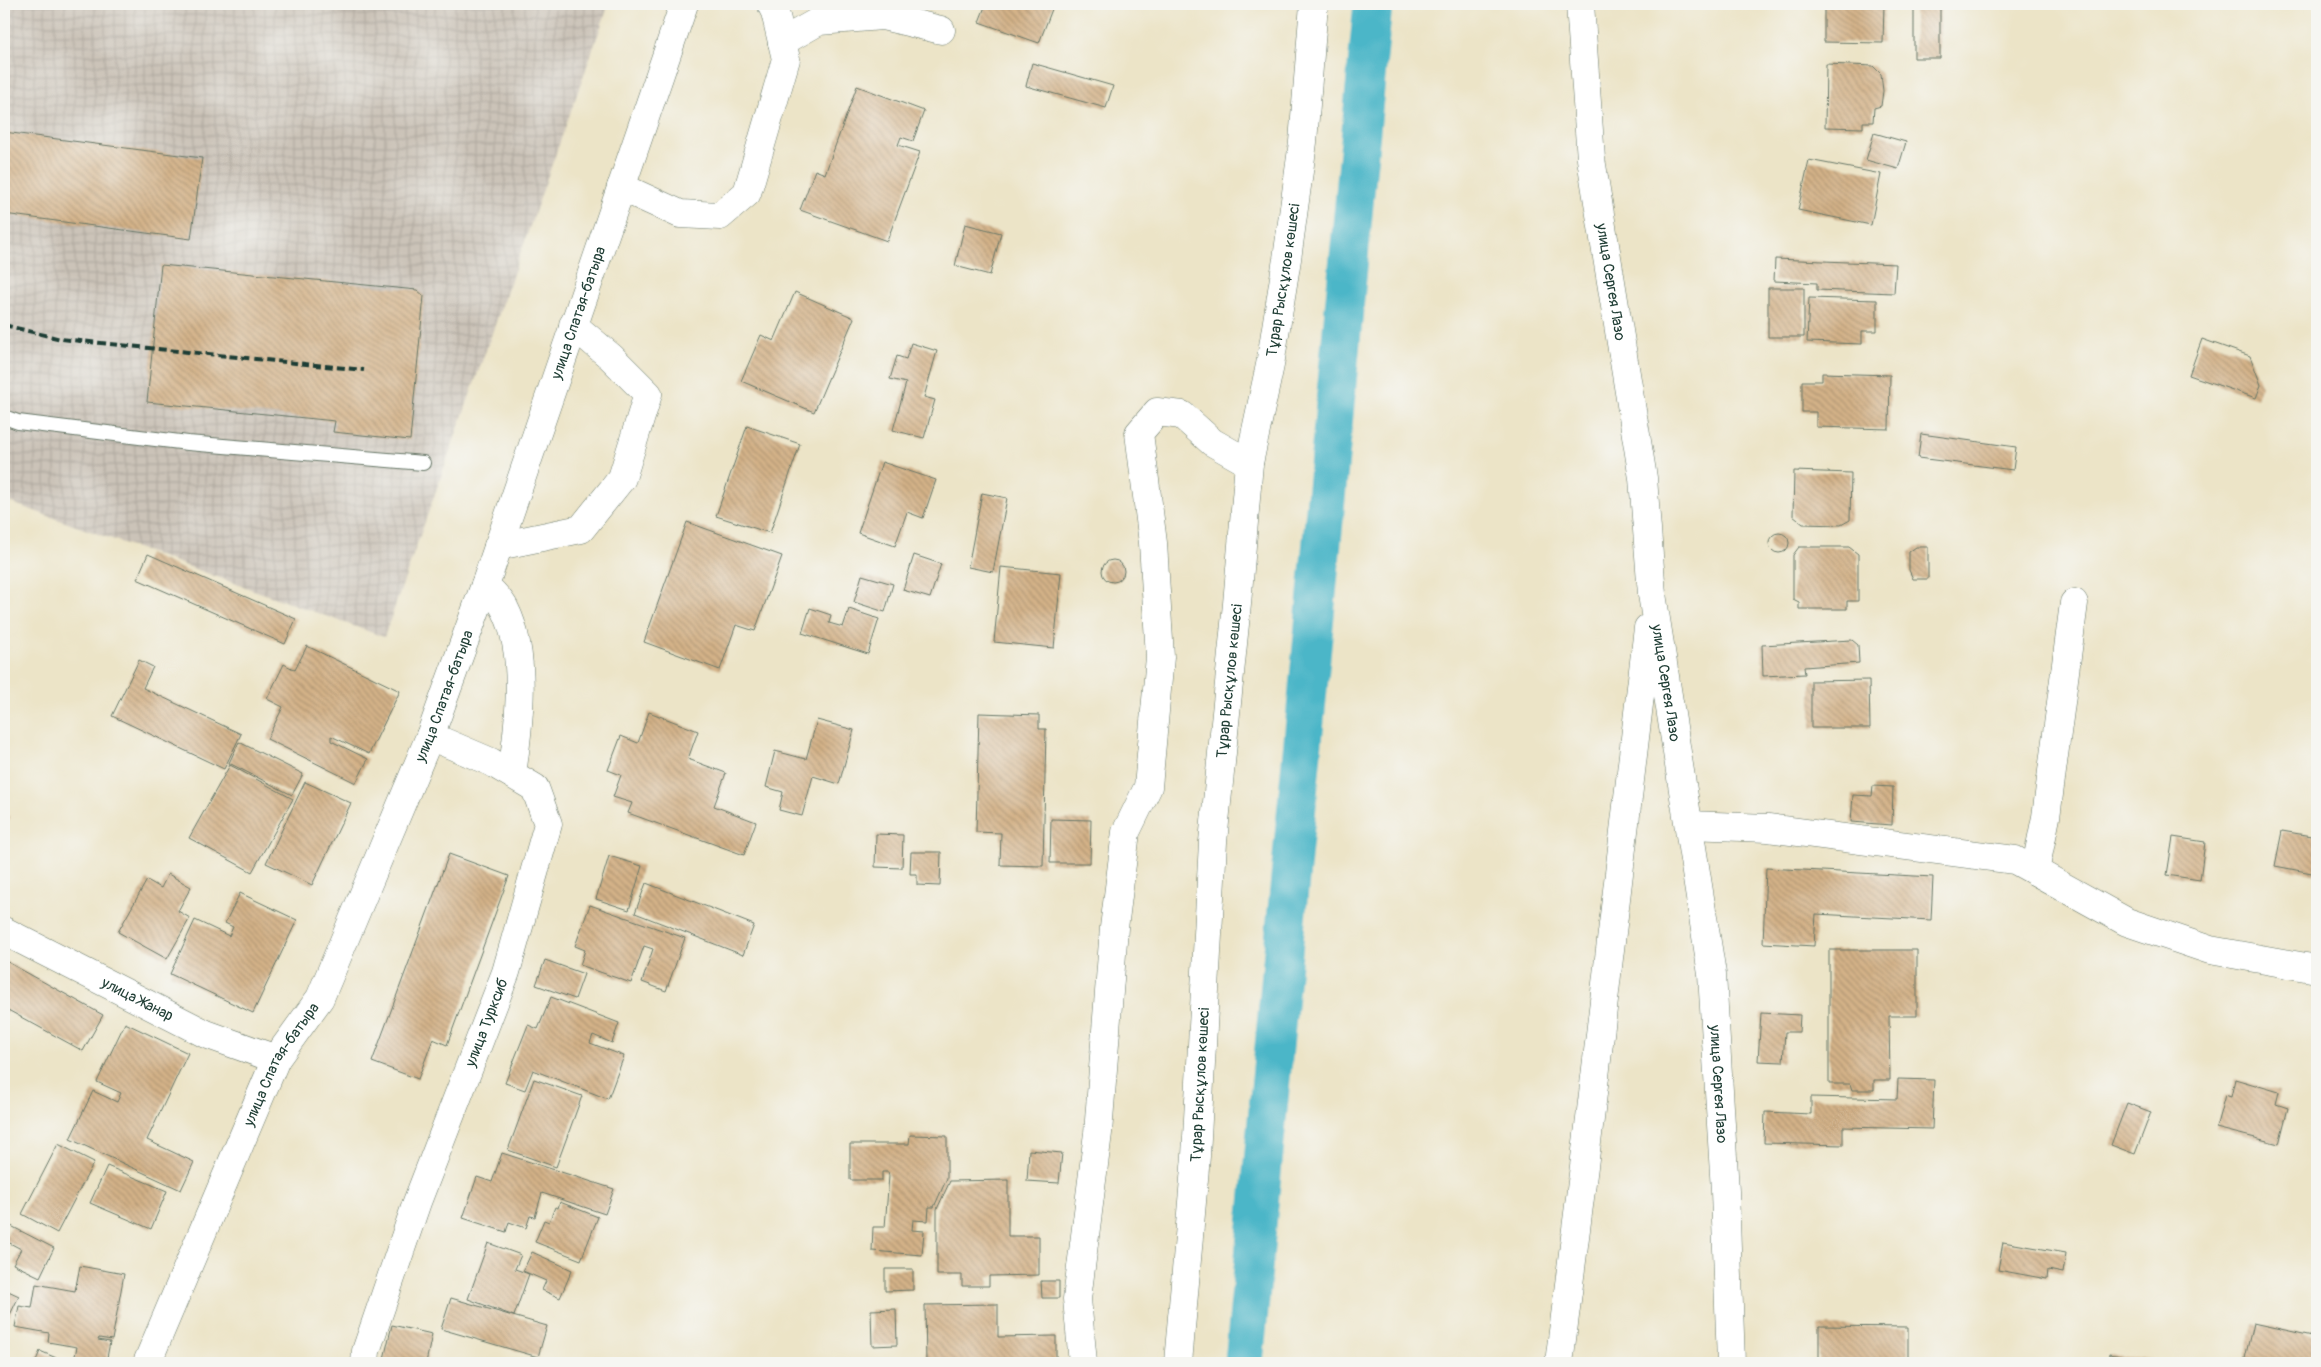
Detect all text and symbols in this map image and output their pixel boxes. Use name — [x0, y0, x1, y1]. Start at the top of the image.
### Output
street label: Тұрар Рысқұлов көшесі — [1262, 202, 1304, 358]
street label: улица Сергея Лазо — [1592, 221, 1630, 342]
street label: улица Спатая-батыра — [546, 244, 610, 383]
street label: Тұрар Рысқұлов көшесі — [1212, 603, 1246, 759]
street label: улица Сергея Лазо — [1647, 622, 1685, 743]
street label: улица Спатая-батыра — [410, 627, 477, 766]
street label: улица Жанар — [98, 972, 177, 1025]
street label: улица Турксиб — [460, 975, 512, 1070]
street label: улица Спатая-батыра — [239, 999, 323, 1130]
street label: Тұрар Рысқұлов көшесі — [1186, 1007, 1214, 1163]
street label: улица Сергея Лазо — [1706, 1023, 1732, 1144]

